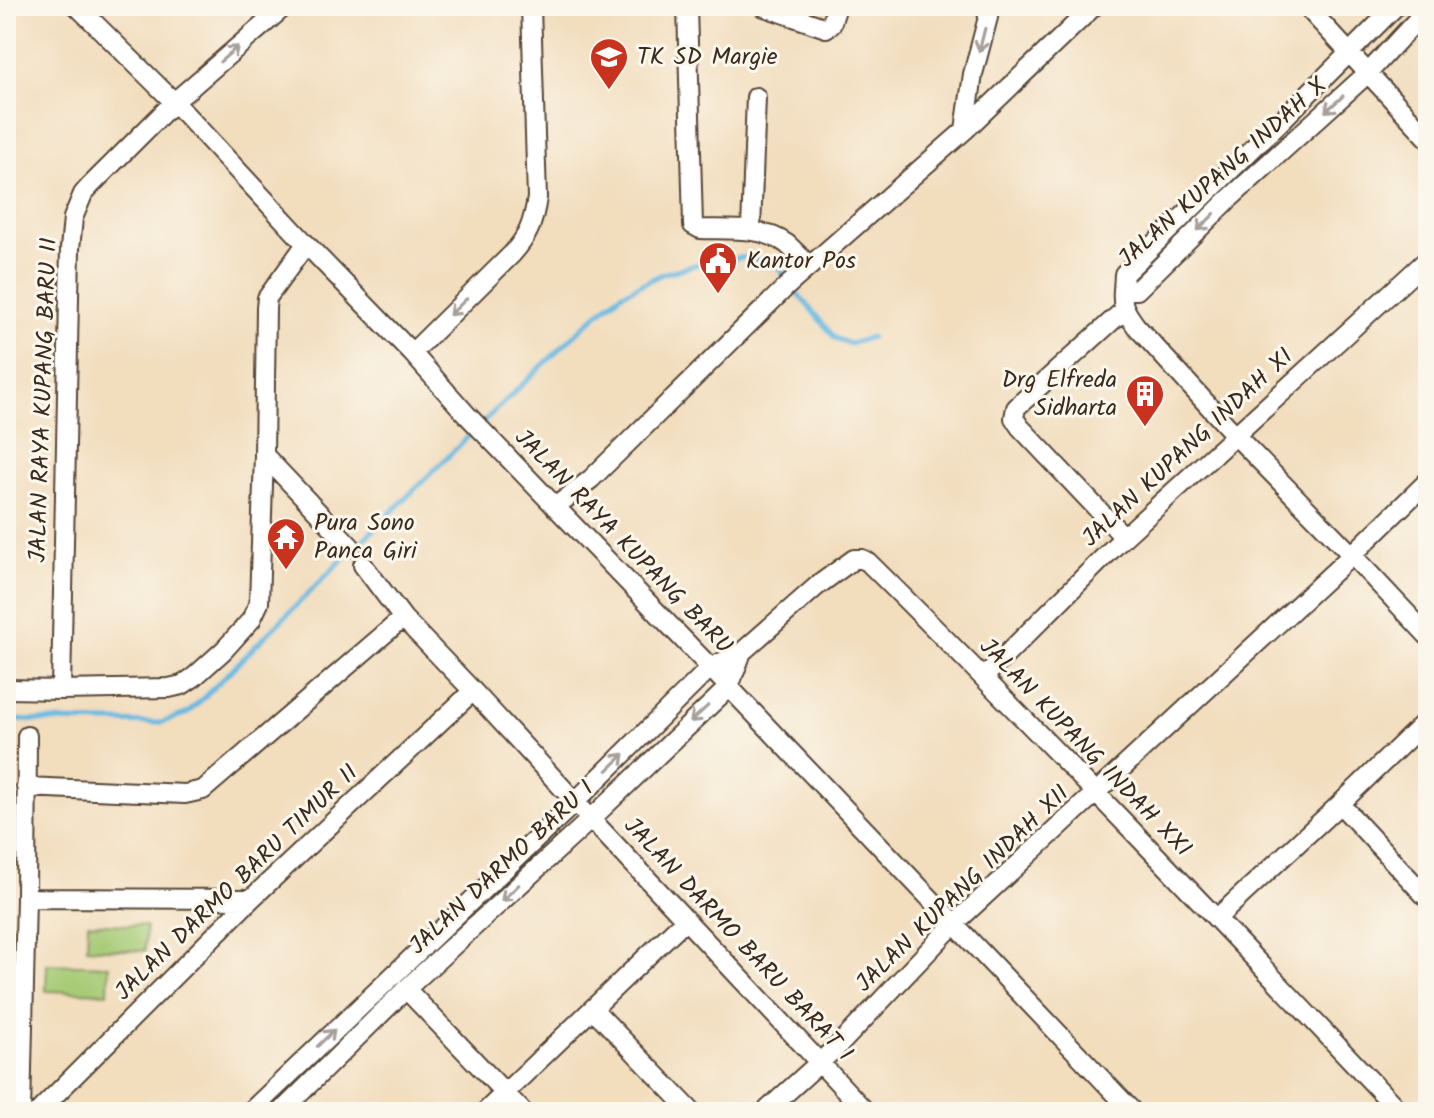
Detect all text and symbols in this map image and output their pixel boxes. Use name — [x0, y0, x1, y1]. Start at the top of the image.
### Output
one-way arrow — [974, 27, 989, 53]
school or university icon: TK SD Margie — [588, 36, 630, 91]
place label: TK SD Margie — [637, 38, 778, 77]
one-way arrow — [218, 45, 239, 63]
street label: JALAN KUPANG INDAH X — [1109, 67, 1337, 278]
one-way arrow — [1324, 95, 1344, 114]
one-way arrow — [1197, 212, 1216, 231]
street label: JALAN RAYA KUPANG BARU II — [19, 237, 69, 563]
public building icon: Kantor Pos — [697, 240, 739, 295]
place label: Kantor Pos — [746, 242, 856, 281]
one-way arrow — [448, 298, 468, 317]
street label: JALAN KUPANG INDAH XI — [1073, 339, 1303, 557]
place label: Drg Elfreda Sidharta — [1002, 361, 1117, 428]
building icon: Drg Elfreda Sidharta — [1124, 373, 1166, 428]
street label: JALAN RAYA KUPANG BARU — [504, 420, 742, 664]
place label: Pura Sono Panca Giri — [314, 504, 418, 571]
temple icon: Pura Sono Panca Giri — [265, 516, 307, 571]
street label: JALAN KUPANG INDAH XXI — [969, 629, 1201, 867]
one-way arrow — [689, 705, 709, 724]
one-way arrow — [606, 753, 625, 772]
street label: JALAN DARMO BARU TIMUR II — [106, 755, 368, 1011]
street label: JALAN DARMO BARU I — [400, 771, 604, 965]
street label: JALAN KUPANG INDAH XII — [847, 776, 1079, 1002]
street label: JALAN DARMO BARU BARAT I — [614, 809, 862, 1071]
one-way arrow — [501, 884, 521, 902]
one-way arrow — [316, 1030, 336, 1048]

